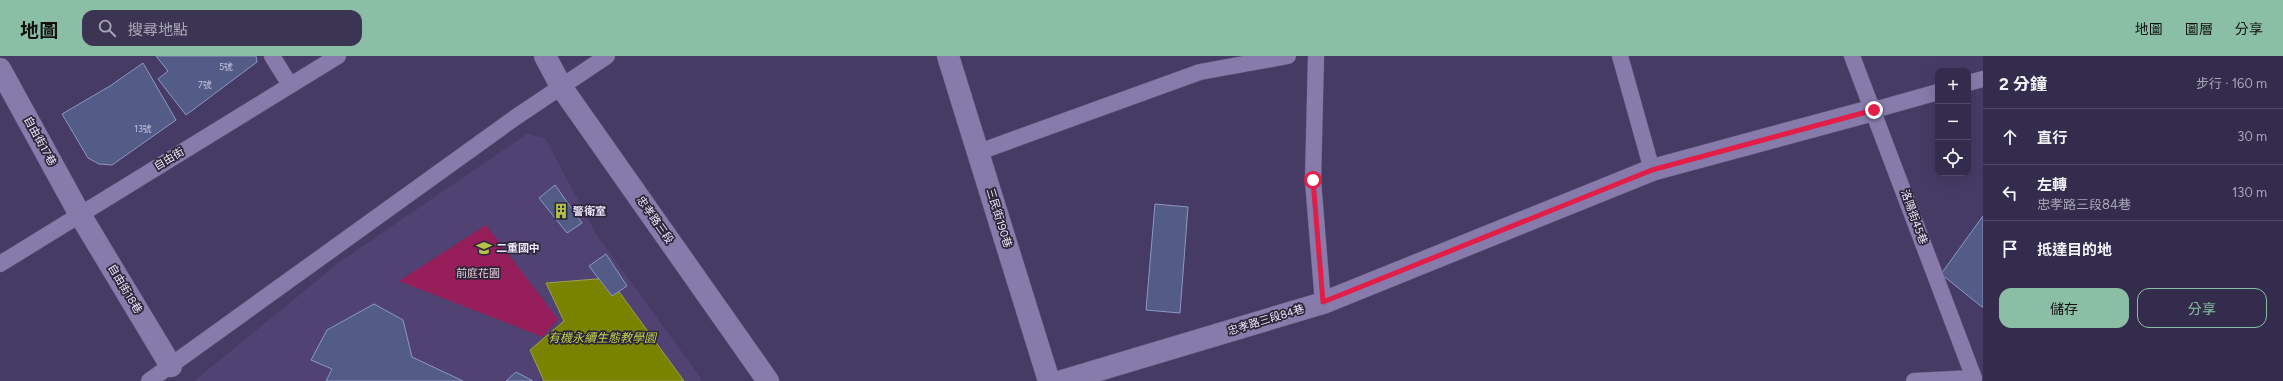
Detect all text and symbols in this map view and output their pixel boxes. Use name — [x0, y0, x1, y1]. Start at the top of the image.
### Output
search box — [82, 10, 362, 46]
icon: search — [96, 17, 118, 39]
text: 地圖 — [20, 19, 58, 42]
text: 搜尋地點 — [128, 21, 188, 39]
text: 地圖 — [2135, 21, 2163, 38]
text: 圖層 — [2185, 21, 2213, 38]
text: 分享 — [2235, 21, 2263, 38]
house number: 5號 — [219, 61, 233, 72]
map controls — [1935, 68, 1971, 176]
button: + — [1935, 68, 1971, 104]
text: 2 分鐘 — [1999, 74, 2047, 94]
text: 步行 · 160 m — [2196, 76, 2267, 91]
house number: 7號 — [198, 79, 212, 90]
route end — [1865, 101, 1883, 119]
button: − — [1935, 104, 1971, 140]
street label: 自由街17巷 — [21, 114, 59, 168]
house number: 13號 — [134, 123, 152, 134]
icon: ahead — [1999, 126, 2021, 148]
text: 直行 — [2037, 129, 2067, 147]
text: 30 m — [2237, 129, 2267, 144]
button: locate — [1935, 140, 1971, 176]
street label: 自由街 — [152, 145, 186, 173]
route start — [1304, 171, 1322, 189]
text: 左轉 — [2037, 176, 2067, 194]
icon: left — [1999, 182, 2021, 204]
text: 130 m — [2232, 185, 2267, 200]
street label: 三民街190巷 — [984, 187, 1014, 249]
street label: 洛陽街45巷 — [1898, 188, 1930, 246]
street label: 忠孝路三段 — [634, 194, 676, 246]
text: 忠孝路三段84巷 — [2037, 197, 2131, 212]
building icon: 警衛室 — [552, 202, 570, 220]
place label: 警衛室 — [573, 205, 606, 218]
icon: arrive — [1999, 238, 2021, 260]
school or university icon: 二重國中 — [475, 239, 493, 257]
text: 抵達目的地 — [2037, 241, 2112, 259]
place label: 二重國中 — [496, 242, 540, 255]
street label: 自由街18巷 — [105, 262, 145, 316]
park label: 前庭花園 — [456, 267, 500, 280]
button: 儲存 — [1999, 288, 2129, 328]
button: 分享 — [2137, 288, 2267, 328]
street label: 忠孝路三段84巷 — [1226, 302, 1306, 338]
water label: 有機永續生態教學園 — [548, 331, 658, 345]

